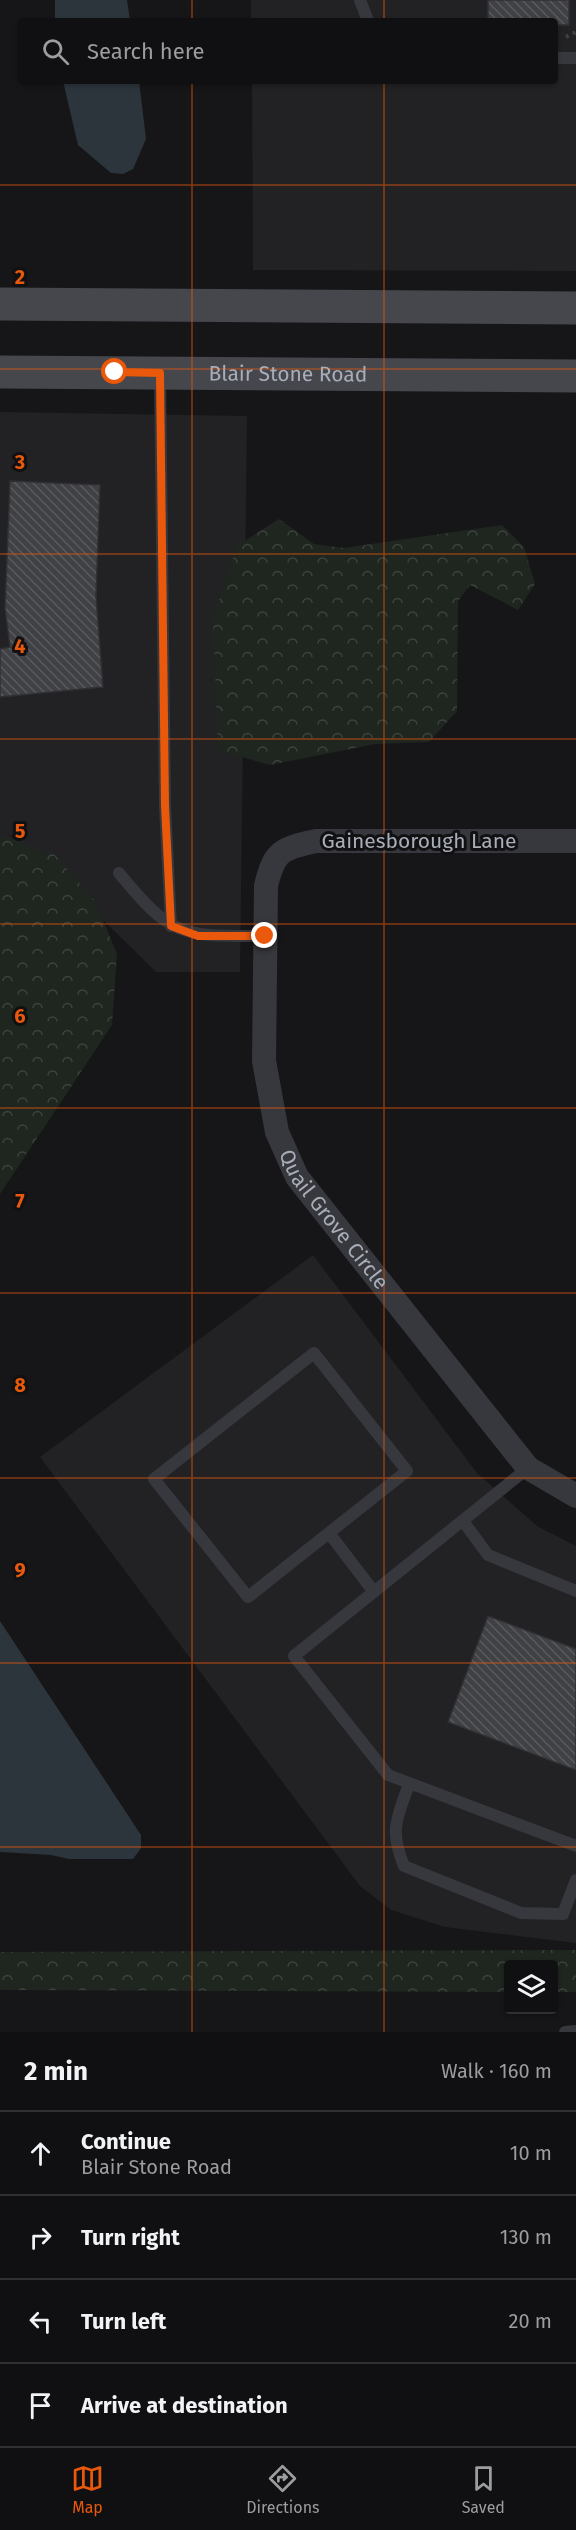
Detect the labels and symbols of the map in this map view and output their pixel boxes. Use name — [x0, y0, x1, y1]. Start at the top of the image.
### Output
text: 2 — [15, 265, 25, 289]
route start — [101, 358, 127, 384]
street label: Blair Stone Road — [209, 360, 367, 388]
text: 3 — [14, 450, 25, 474]
text: 4 — [14, 634, 26, 658]
text: 5 — [15, 819, 26, 843]
street label: Gainesborough Lane — [321, 828, 517, 854]
route end — [251, 922, 277, 948]
text: 6 — [14, 1004, 26, 1028]
street label: Quail Grove Circle — [273, 1145, 394, 1295]
text: 7 — [15, 1189, 25, 1213]
text: 8 — [14, 1373, 26, 1397]
text: 9 — [14, 1558, 26, 1582]

